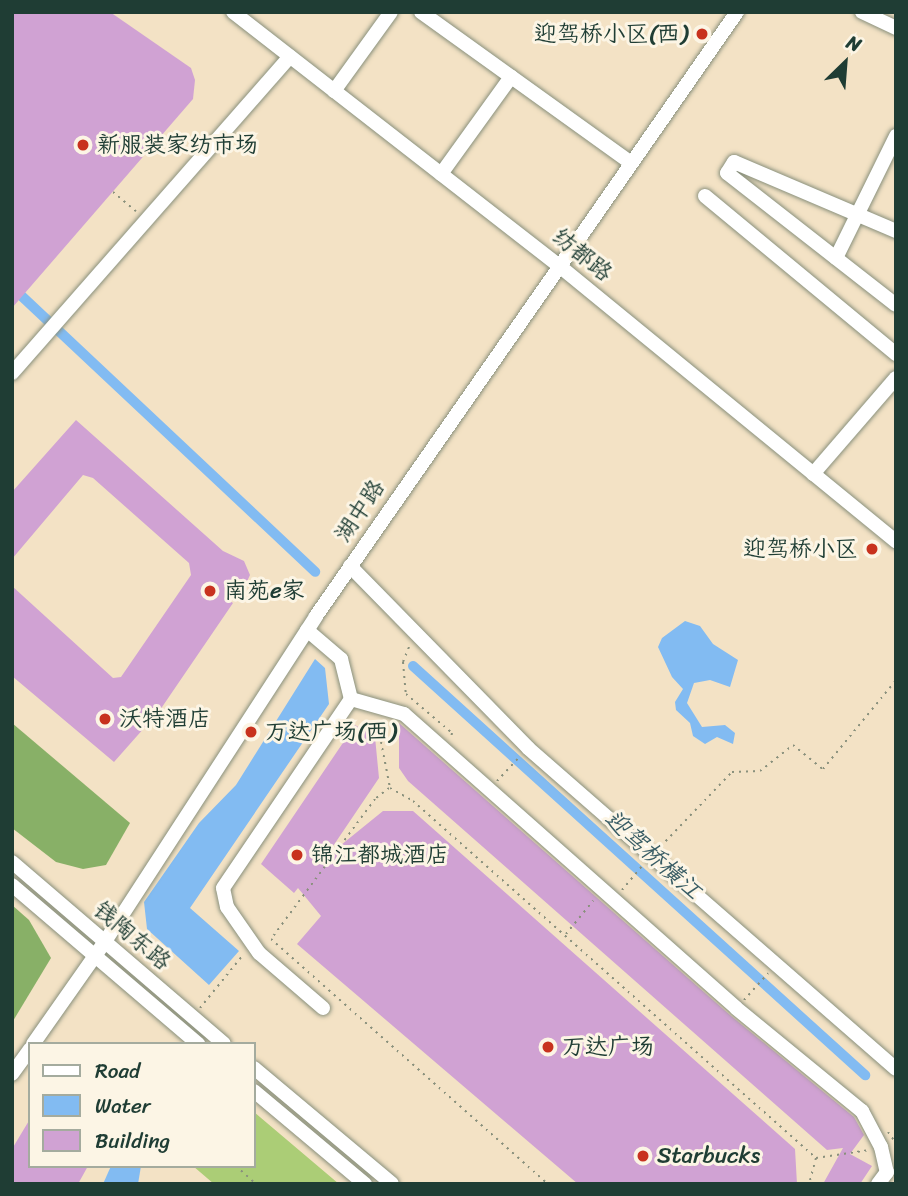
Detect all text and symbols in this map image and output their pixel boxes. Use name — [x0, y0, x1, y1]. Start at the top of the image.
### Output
place label: 迎驾桥小区(西) — [534, 20, 688, 48]
marker: 迎驾桥小区(西) — [694, 26, 710, 42]
text: N — [841, 26, 867, 61]
north arrow — [810, 28, 880, 98]
place label: 新服装家纺市场 — [97, 131, 258, 159]
marker: 新服装家纺市场 — [75, 137, 91, 153]
street label: 纺都路 — [547, 223, 617, 287]
street label: 湖中路 — [329, 475, 391, 547]
place label: 迎驾桥小区 — [743, 535, 858, 563]
marker: 迎驾桥小区 — [864, 541, 880, 557]
place label: 南苑e家 — [224, 577, 305, 605]
marker: 南苑e家 — [202, 583, 218, 599]
place label: 沃特酒店 — [119, 705, 211, 733]
marker: 沃特酒店 — [97, 711, 113, 727]
place label: 万达广场(西) — [265, 718, 396, 746]
marker: 万达广场(西) — [243, 724, 259, 740]
water label: 迎驾桥横江 — [599, 804, 707, 906]
place label: 锦江都城酒店 — [311, 841, 449, 869]
marker: 锦江都城酒店 — [289, 847, 305, 863]
street label: 钱陶东路 — [88, 896, 176, 976]
place label: 万达广场 — [562, 1033, 654, 1061]
marker: 万达广场 — [540, 1039, 556, 1055]
legend — [28, 1042, 256, 1168]
text: Road — [95, 1052, 140, 1090]
text: Water — [95, 1087, 150, 1125]
text: Building — [95, 1122, 170, 1160]
place label: Starbucks — [657, 1142, 760, 1170]
marker: Starbucks — [635, 1148, 651, 1164]

